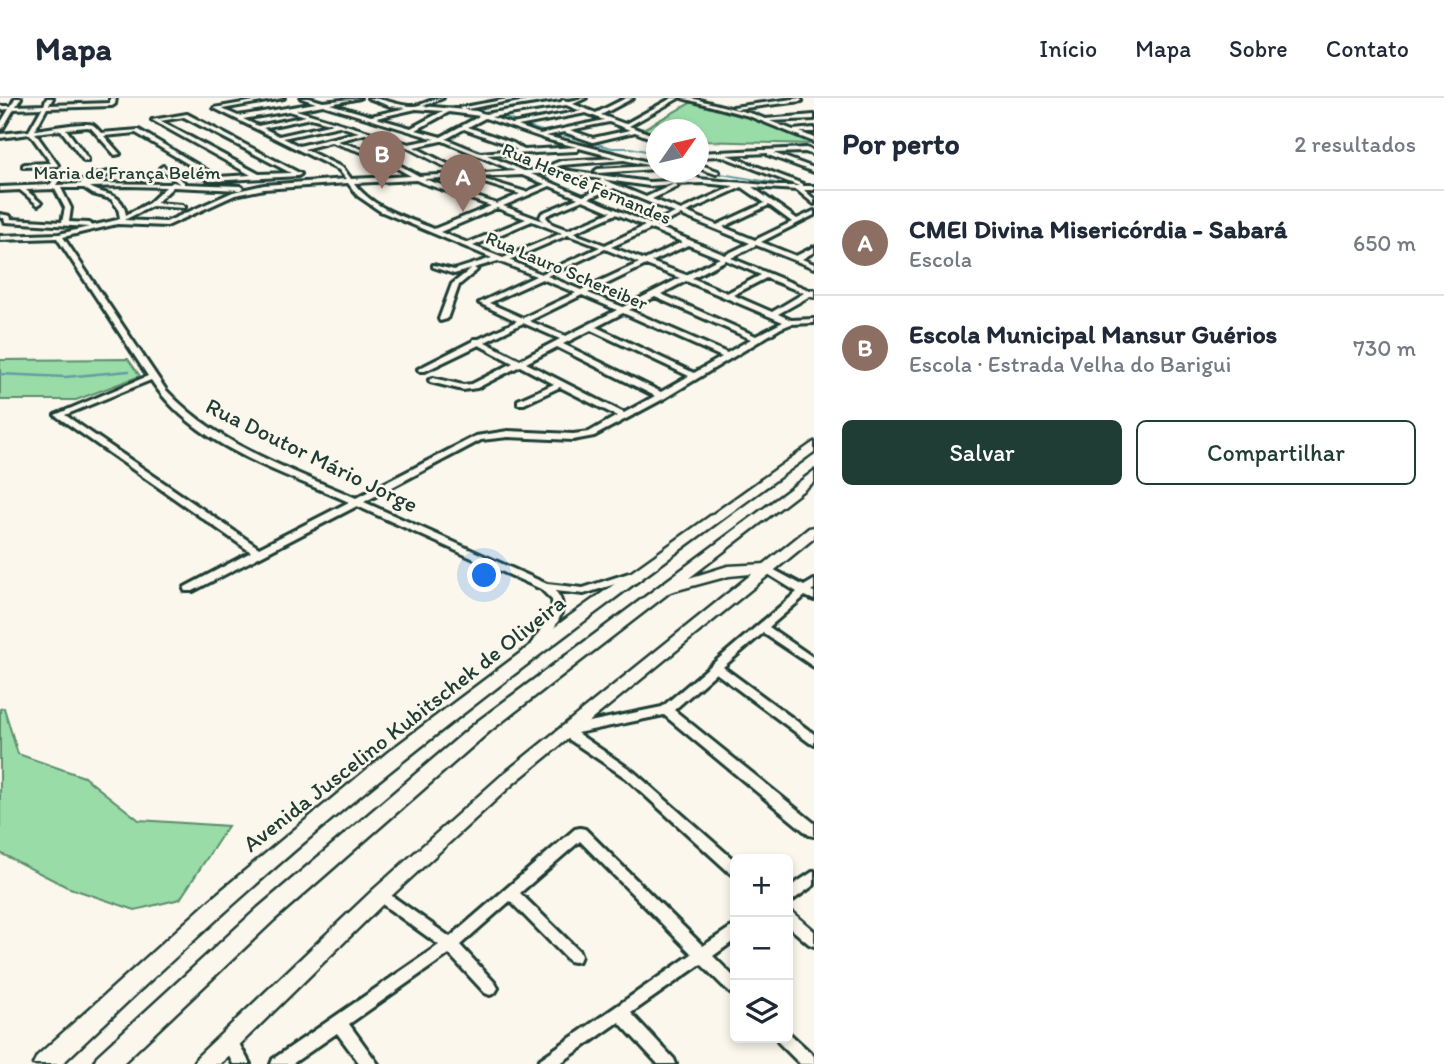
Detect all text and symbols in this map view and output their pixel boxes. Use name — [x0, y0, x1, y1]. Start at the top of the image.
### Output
text: Mapa — [35, 29, 112, 68]
text: Início — [1039, 34, 1097, 63]
text: Mapa — [1135, 34, 1191, 63]
text: Sobre — [1229, 34, 1288, 63]
text: Contato — [1326, 34, 1409, 63]
north arrow — [646, 119, 709, 182]
text: Por perto — [842, 125, 960, 162]
text: 2 resultados — [1294, 130, 1416, 158]
pin: B — [359, 131, 405, 189]
street label: Rua Herecê Fernandes — [499, 137, 675, 229]
pin: A — [440, 154, 486, 212]
street label: Maria de França Belém — [33, 161, 221, 184]
text: CMEI Divina Misericórdia - Sabará — [909, 213, 1287, 245]
street label: Rua Lauro Schereiber — [482, 226, 652, 315]
text: A — [858, 229, 872, 257]
text: 650 m — [1353, 229, 1416, 257]
text: Escola — [909, 245, 972, 273]
text: Escola Municipal Mansur Guérios — [909, 318, 1277, 350]
text: B — [858, 334, 872, 362]
text: 730 m — [1353, 334, 1416, 362]
text: Escola · Estrada Velha do Barigui — [909, 350, 1231, 378]
street label: Rua Doutor Mário Jorge — [201, 391, 423, 519]
button: Salvar — [842, 420, 1122, 485]
button: Compartilhar — [1136, 420, 1416, 485]
your location — [467, 558, 501, 592]
street label: Avenida Juscelino Kubitschek de Oliveira — [237, 588, 571, 858]
map controls — [730, 854, 793, 1043]
button: + — [730, 854, 793, 917]
button: − — [730, 917, 793, 980]
button: layers — [730, 980, 793, 1043]

